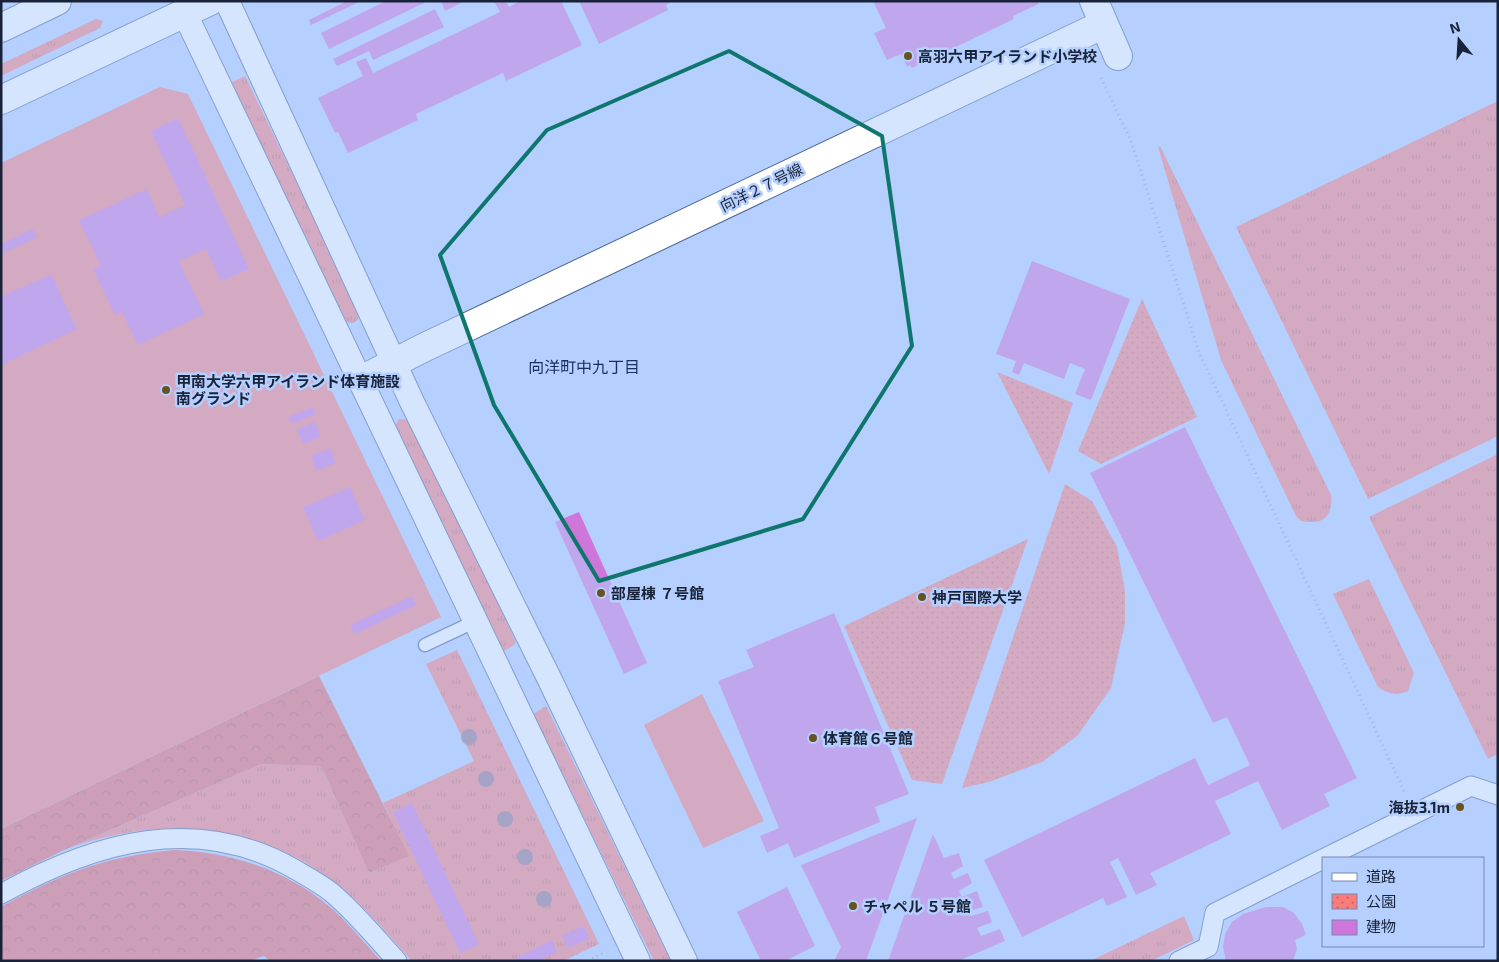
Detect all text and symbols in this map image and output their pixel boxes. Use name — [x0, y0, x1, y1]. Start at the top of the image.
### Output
north arrow — [1434, 15, 1484, 65]
text: N — [1447, 18, 1462, 37]
place label: 高羽六甲アイランド小学校 — [918, 47, 1097, 65]
marker: 高羽六甲アイランド小学校 — [902, 50, 914, 62]
street label: 向洋２７号線 — [717, 159, 805, 215]
district label: 向洋町中九丁目 — [528, 357, 640, 376]
place label: 甲南大学六甲アイランド体育施設 南グランド — [176, 372, 400, 407]
marker: 甲南大学六甲アイランド体育施設 南グランド — [160, 384, 172, 396]
place label: 部屋棟 ７号館 — [611, 584, 704, 602]
marker: 部屋棟 ７号館 — [595, 587, 607, 599]
place label: 神戸国際大学 — [931, 588, 1022, 606]
marker: 神戸国際大学 — [916, 591, 928, 603]
place label: 体育館６号館 — [823, 729, 913, 747]
marker: 体育館６号館 — [807, 732, 819, 744]
place label: 海抜3.1m — [1389, 798, 1450, 816]
marker: 海抜3.1m — [1454, 801, 1466, 813]
legend — [1322, 857, 1484, 947]
text: 道路 — [1366, 867, 1396, 885]
text: 公園 — [1366, 892, 1396, 910]
place label: チャペル ５号館 — [863, 897, 971, 915]
marker: チャペル ５号館 — [847, 900, 859, 912]
text: 建物 — [1366, 917, 1396, 935]

